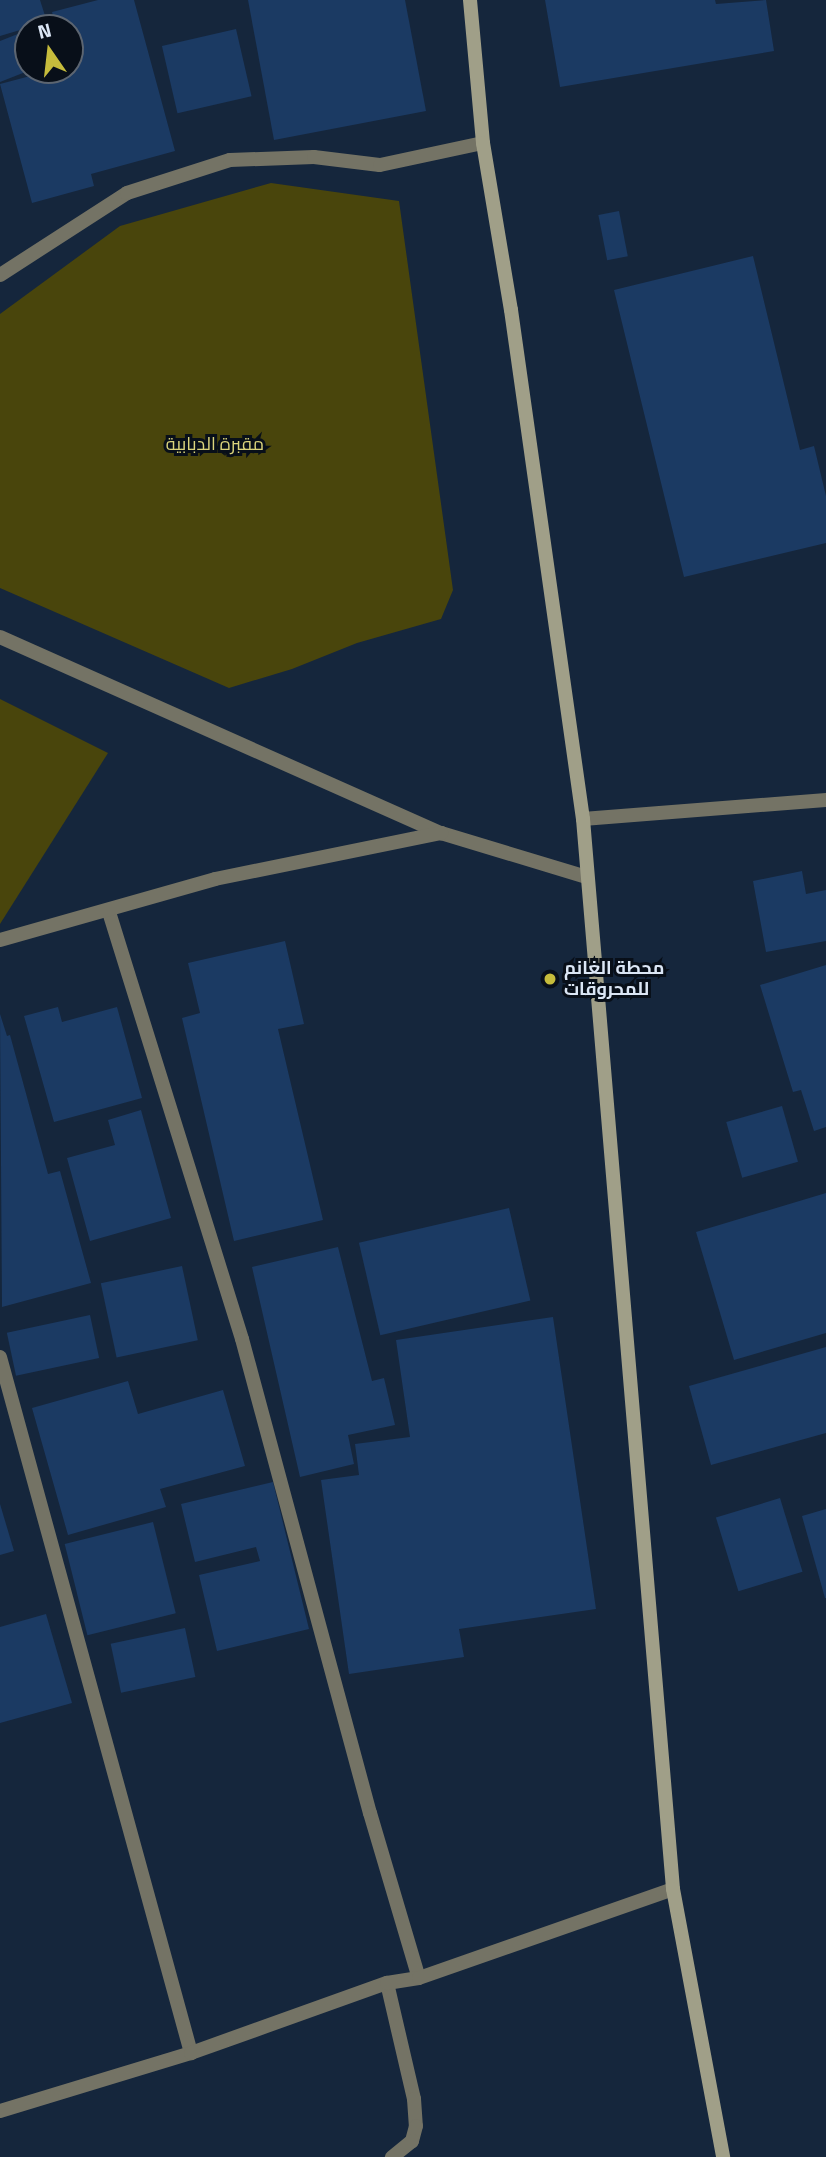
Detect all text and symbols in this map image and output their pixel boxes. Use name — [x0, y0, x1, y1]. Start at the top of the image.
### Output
north arrow — [14, 14, 84, 84]
text: N — [34, 14, 54, 46]
park label: مقبرة الدبابية — [166, 433, 264, 455]
place label: محطة الغانم للمحروقات — [564, 958, 664, 1000]
marker: محطة الغانم للمحروقات — [542, 971, 558, 987]

